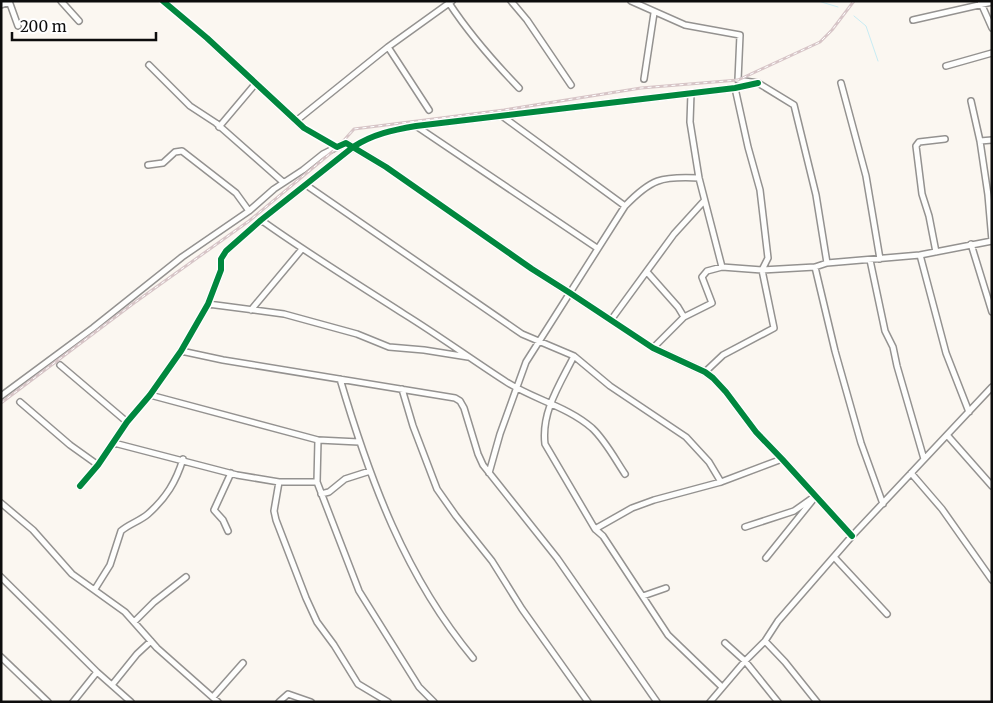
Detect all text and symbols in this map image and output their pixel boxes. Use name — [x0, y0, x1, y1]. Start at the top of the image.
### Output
scale bar — [12, 10, 156, 42]
text: 200 m — [20, 17, 67, 36]

